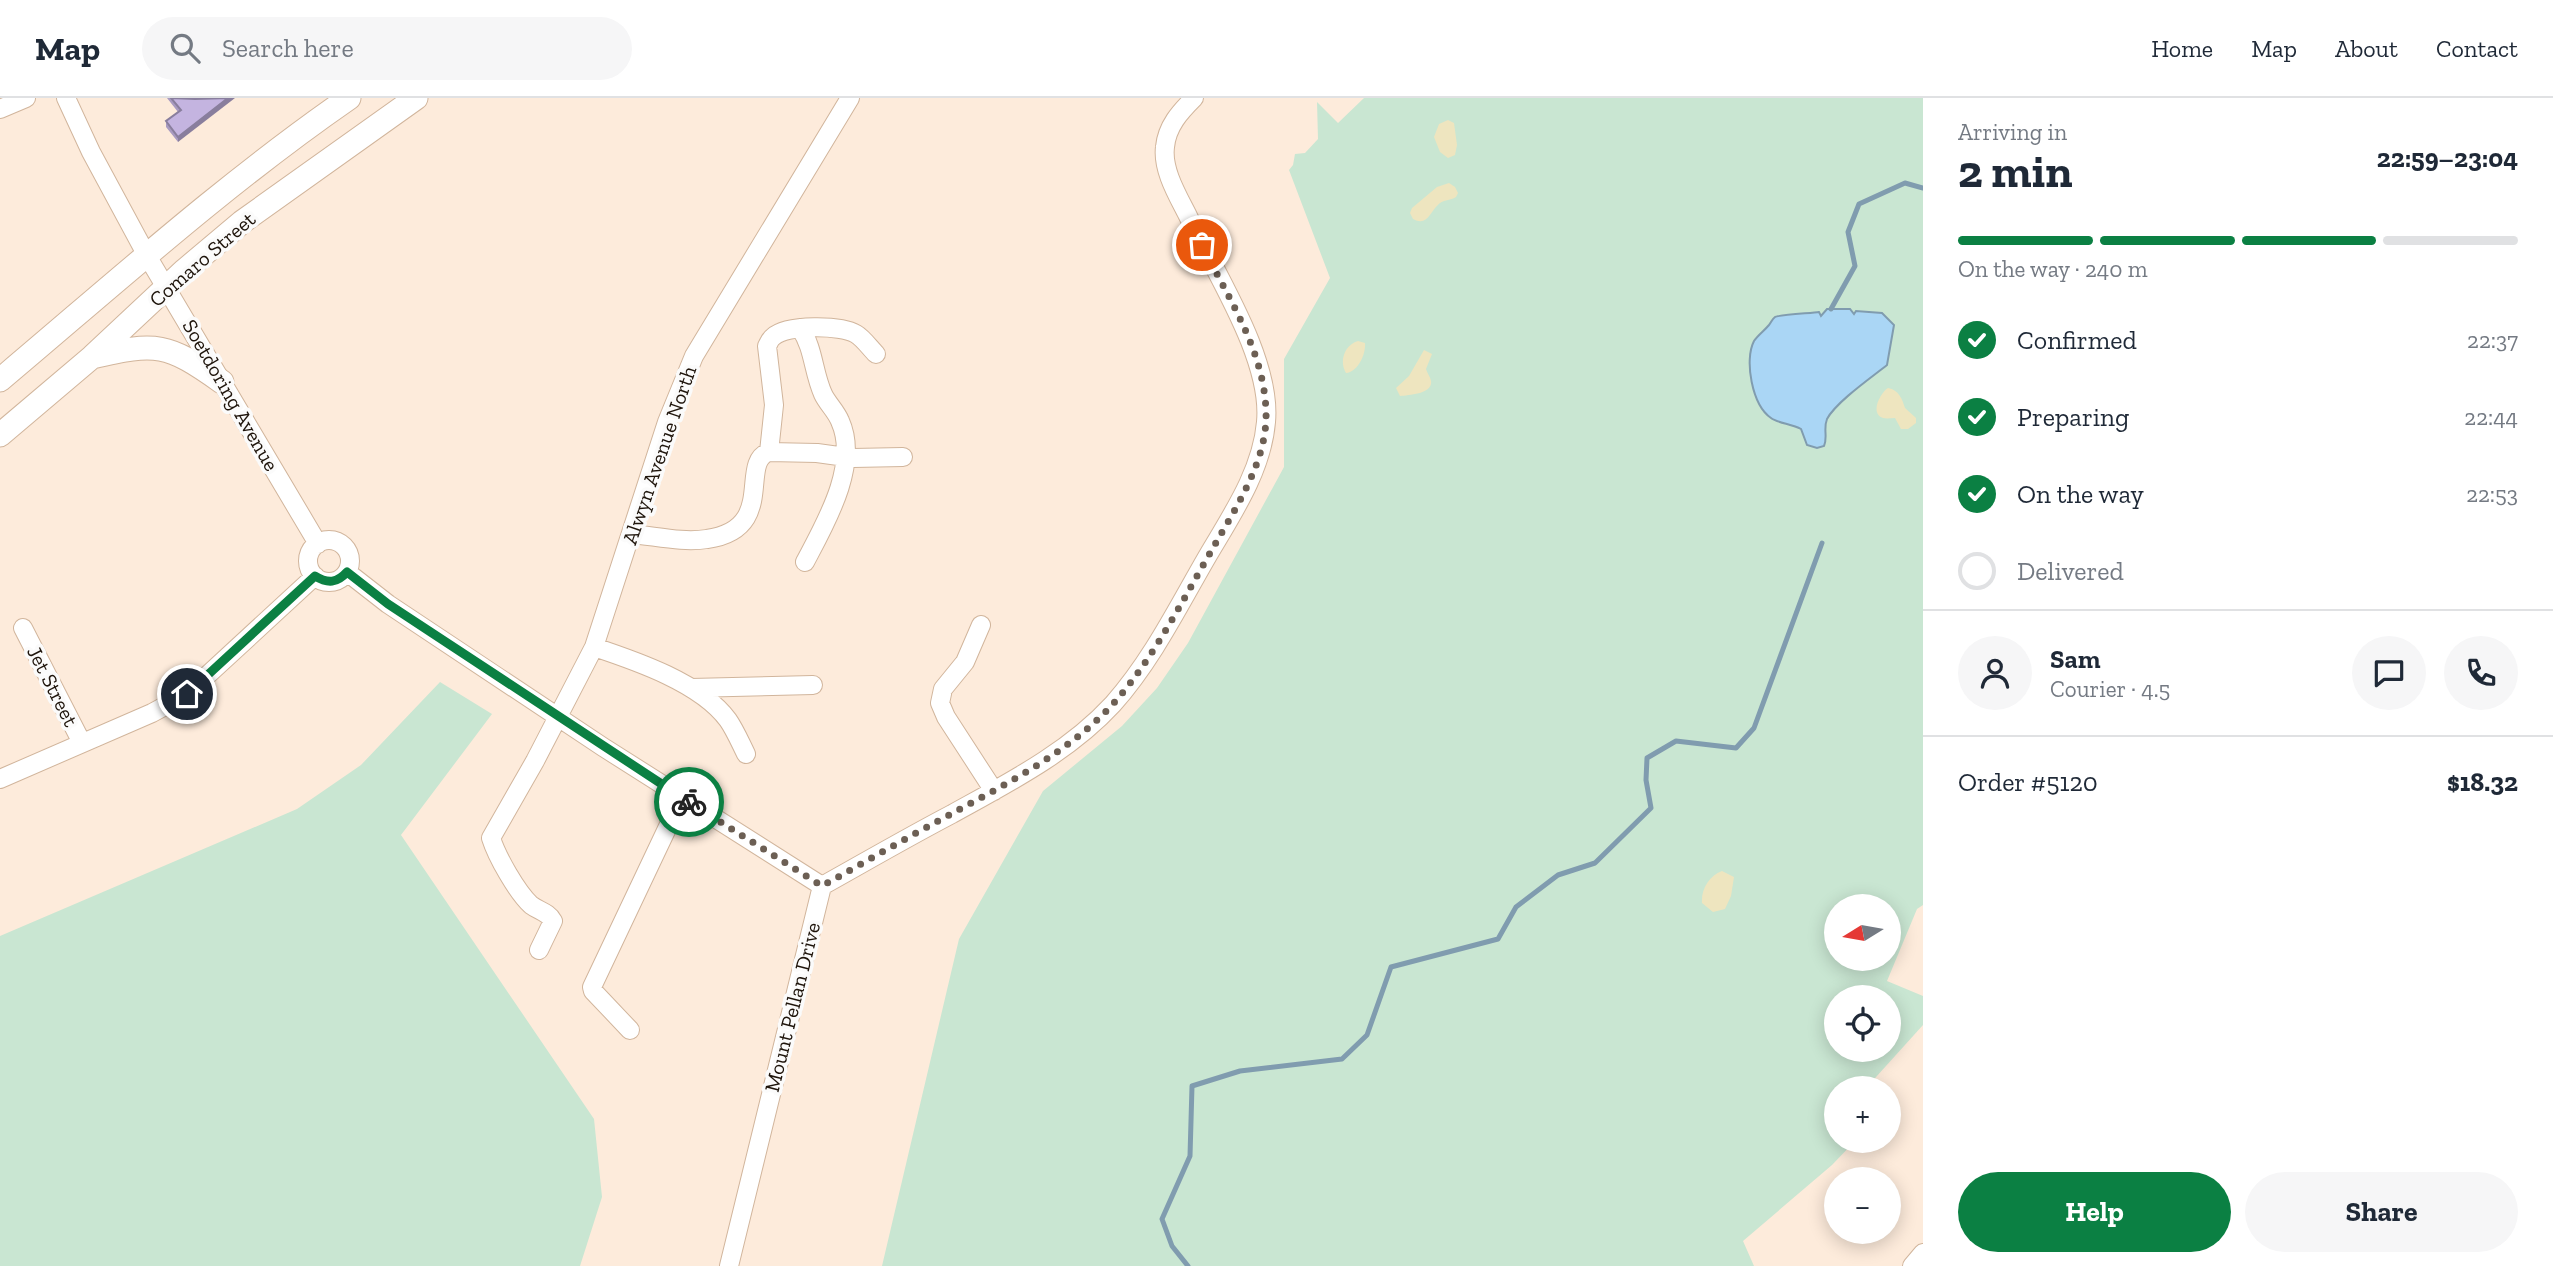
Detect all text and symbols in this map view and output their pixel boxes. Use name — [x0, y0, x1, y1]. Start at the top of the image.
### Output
search box — [142, 17, 632, 80]
text: Map — [35, 29, 100, 68]
icon: search — [166, 29, 204, 67]
text: Search here — [222, 32, 354, 64]
text: Home — [2151, 34, 2213, 63]
text: Map — [2251, 34, 2297, 63]
text: About — [2335, 34, 2398, 63]
text: Contact — [2436, 34, 2518, 63]
text: Arriving in — [1958, 118, 2067, 146]
text: 22:59–23:04 — [2377, 142, 2518, 174]
text: 2 min — [1958, 144, 2073, 199]
street label: Comaro Street — [144, 206, 260, 312]
pin — [1172, 215, 1232, 275]
icon: bag — [1183, 226, 1221, 264]
text: On the way · 240 m — [1958, 255, 2148, 283]
street label: Soetdoring Avenue — [177, 315, 285, 475]
icon: check — [1958, 321, 1996, 359]
text: Confirmed — [2017, 324, 2137, 356]
text: 22:37 — [2467, 326, 2518, 354]
street label: Alwyn Avenue North — [617, 362, 701, 548]
icon: check — [1958, 398, 1996, 436]
text: Preparing — [2017, 401, 2129, 433]
text: 22:44 — [2464, 403, 2518, 431]
icon: check — [1958, 475, 1996, 513]
text: On the way — [2017, 478, 2144, 510]
text: 22:53 — [2466, 480, 2518, 508]
text: Delivered — [2017, 555, 2124, 587]
button: person — [1958, 636, 2032, 710]
button: chat — [2352, 636, 2426, 710]
button: phone — [2444, 636, 2518, 710]
street label: Jet Street — [22, 642, 84, 731]
text: Sam — [2050, 643, 2100, 675]
pin — [157, 664, 217, 724]
icon: home — [168, 675, 206, 713]
text: Courier · 4.5 — [2050, 675, 2170, 703]
text: Order #5120 — [1958, 766, 2098, 798]
text: $18.32 — [2447, 766, 2518, 798]
courier — [654, 767, 724, 837]
icon: bike — [670, 783, 708, 821]
north arrow — [1824, 894, 1900, 971]
map controls — [1824, 894, 1901, 1244]
street label: Mount Pellan Drive — [759, 919, 825, 1095]
button: locate — [1824, 985, 1901, 1062]
button: + — [1824, 1076, 1901, 1153]
button: − — [1824, 1167, 1901, 1244]
button: Help — [1958, 1172, 2231, 1252]
button: Share — [2245, 1172, 2518, 1252]

